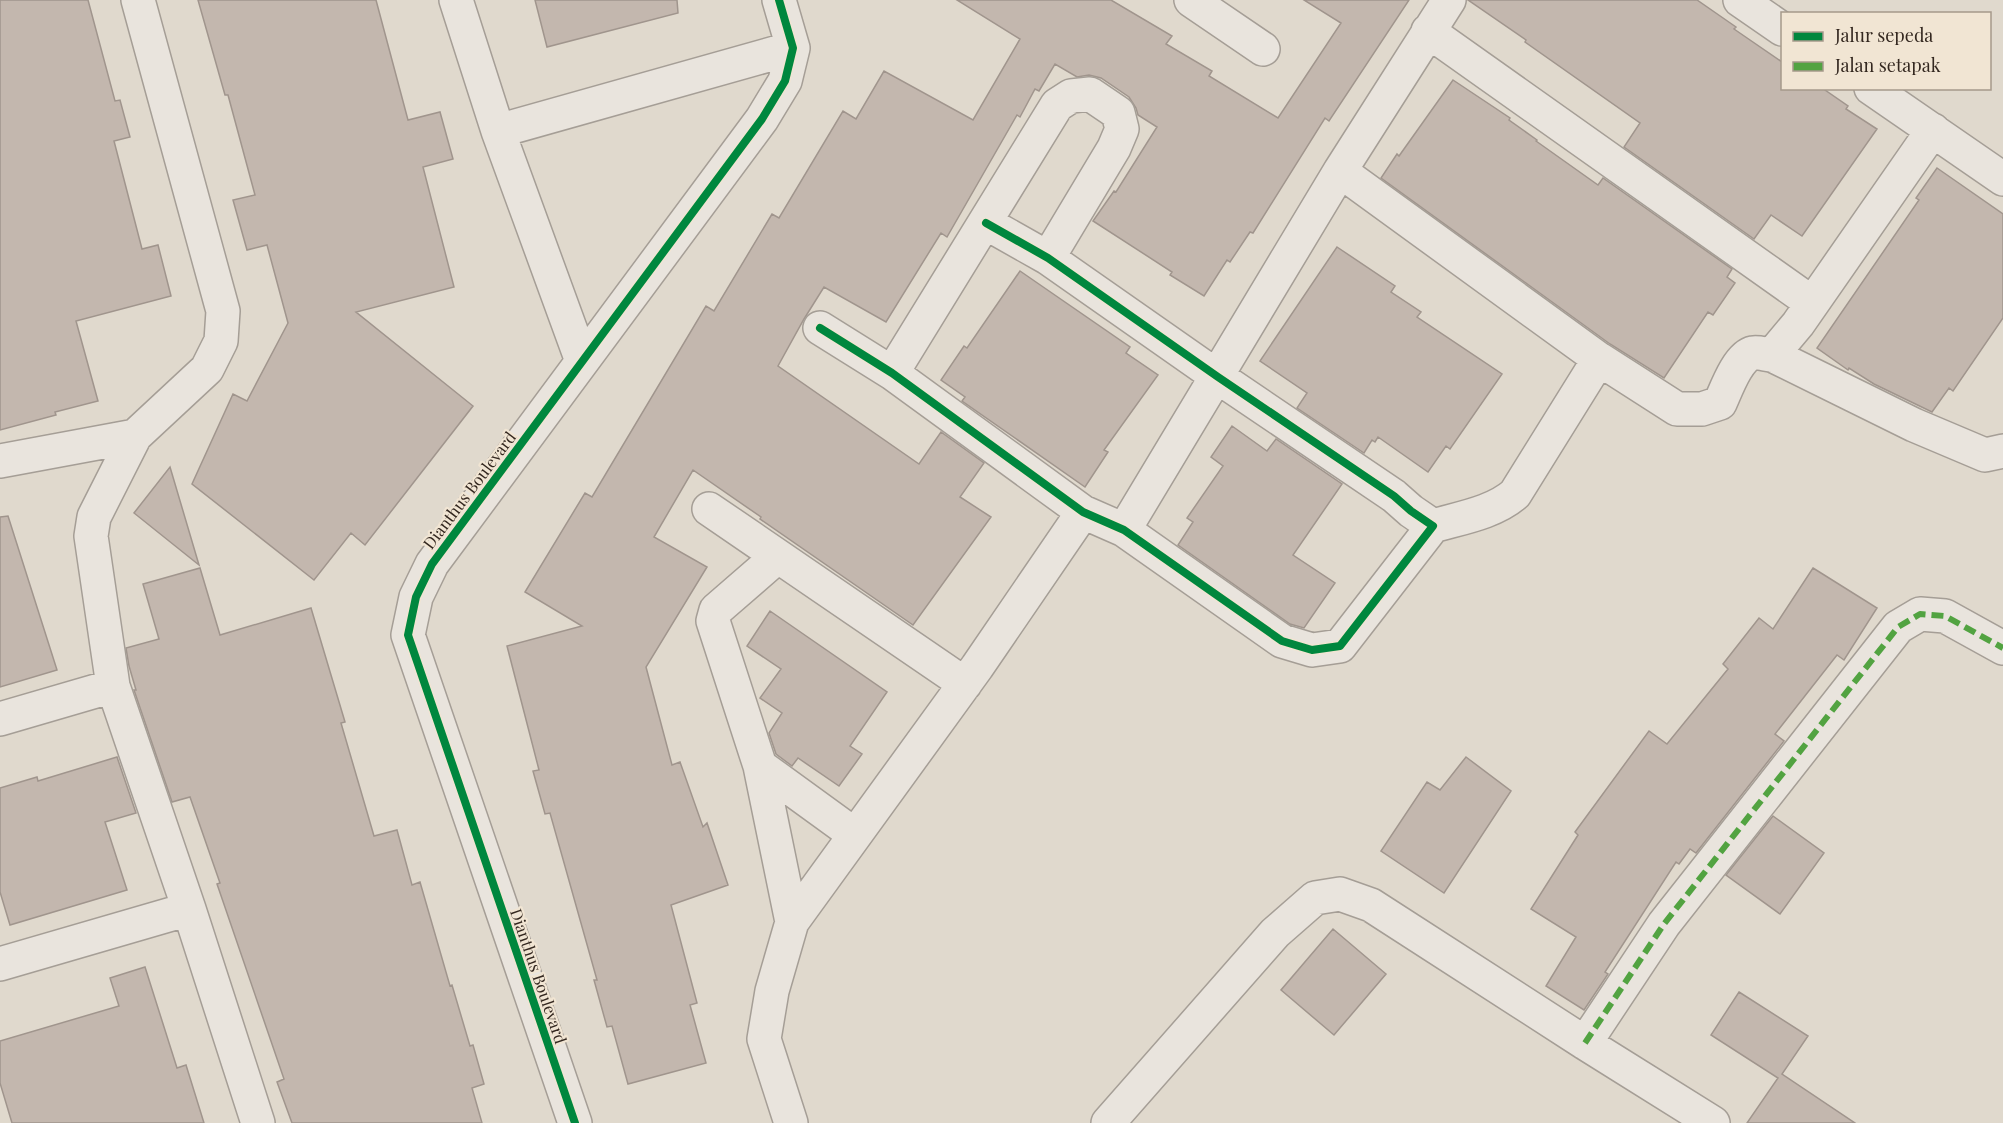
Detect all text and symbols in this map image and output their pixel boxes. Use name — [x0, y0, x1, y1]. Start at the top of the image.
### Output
legend — [1781, 12, 1991, 90]
text: Jalur sepeda — [1834, 23, 1933, 47]
text: Jalan setapak — [1834, 53, 1941, 77]
street label: Dianthus Boulevard — [418, 427, 520, 553]
street label: Dianthus Boulevard — [506, 906, 572, 1046]

